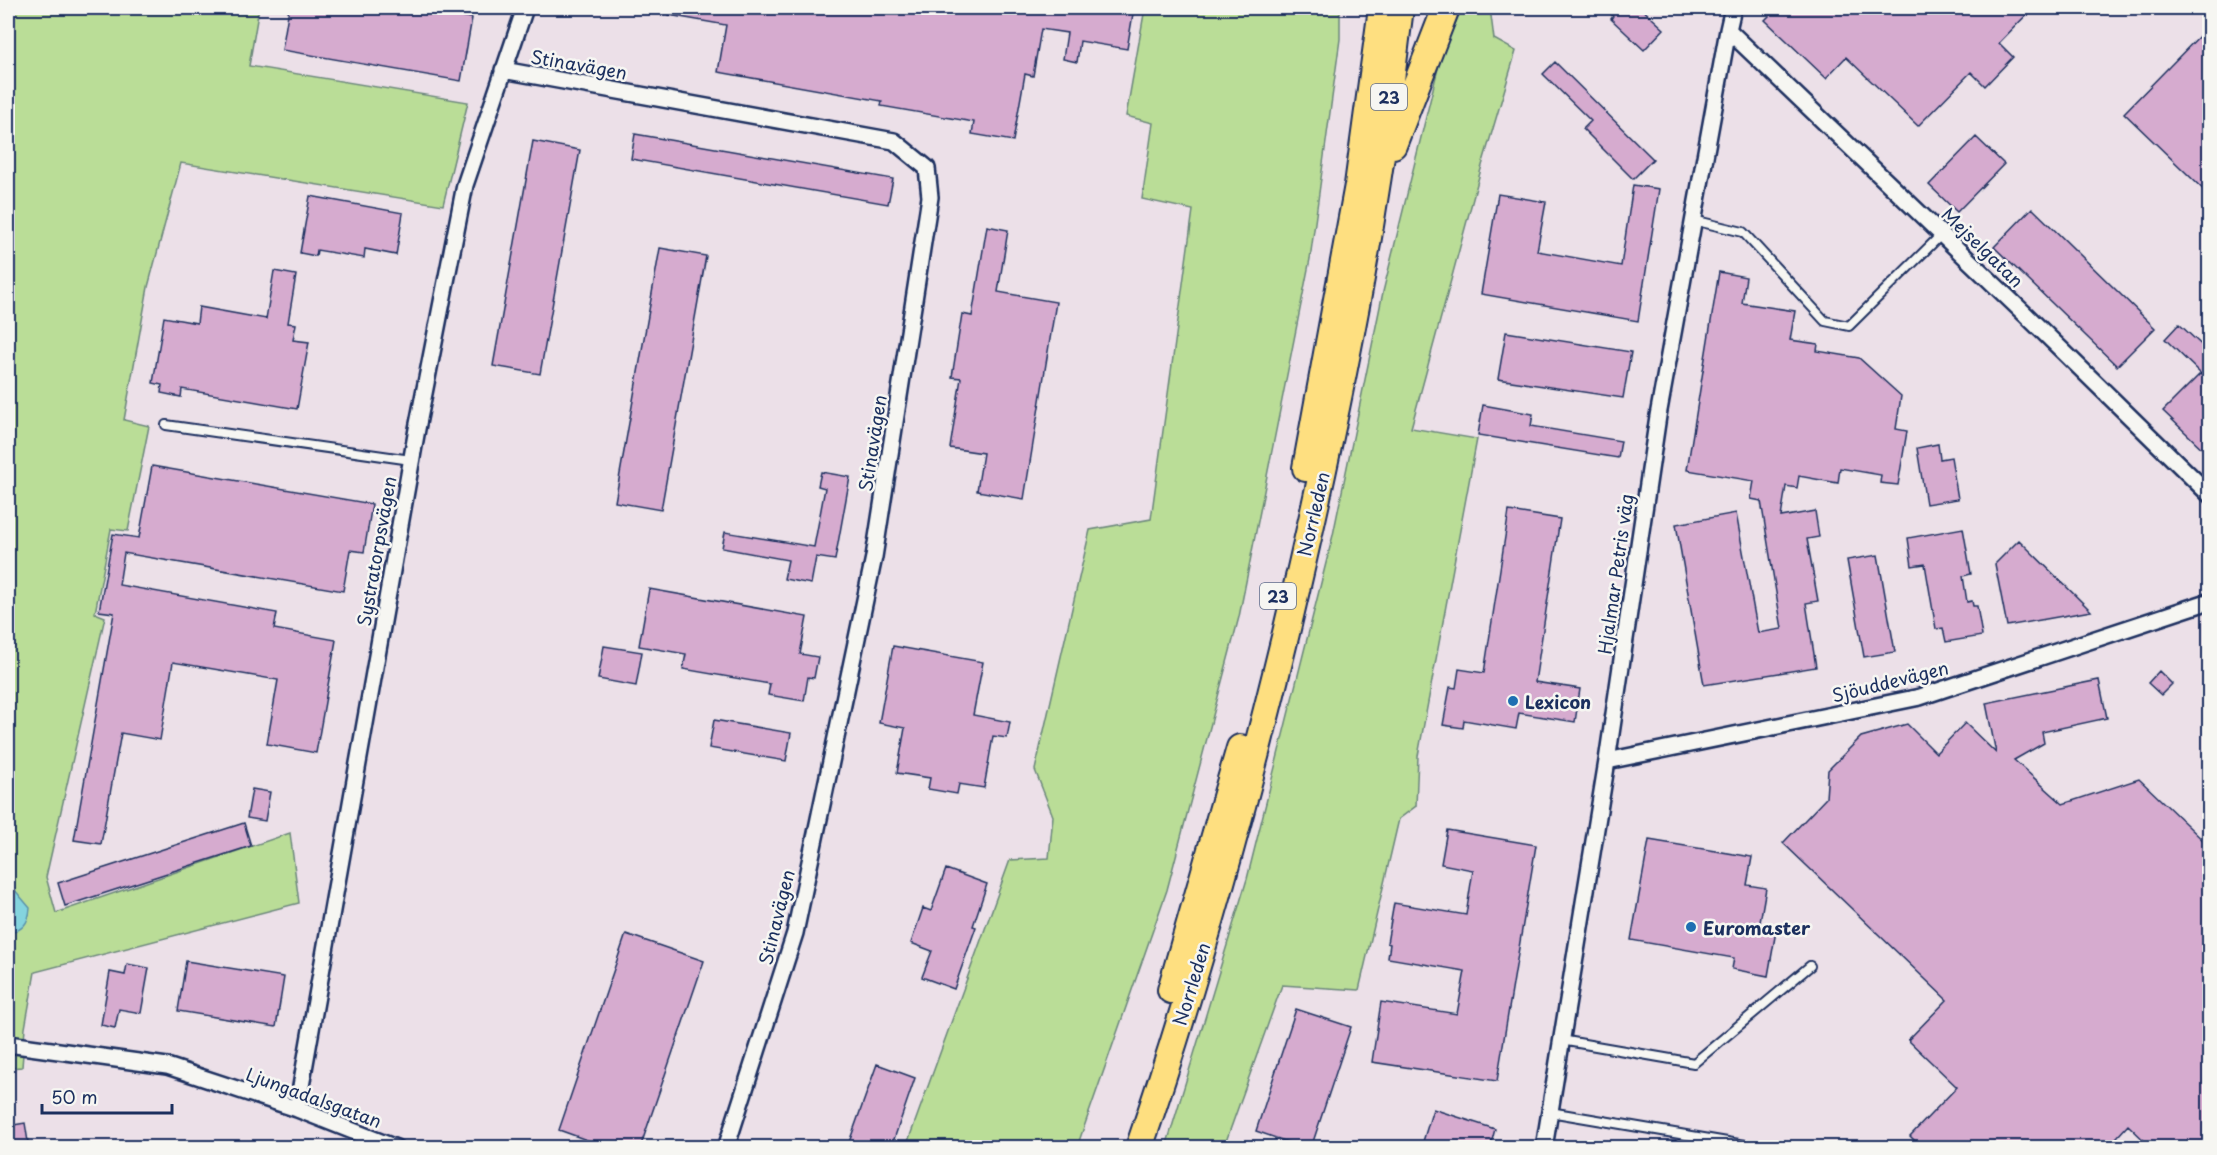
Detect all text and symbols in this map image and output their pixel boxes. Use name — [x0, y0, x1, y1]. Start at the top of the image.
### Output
street label: Stinavägen — [529, 42, 629, 86]
road number: 23 — [1371, 84, 1407, 110]
street label: Mejselgatan — [1936, 201, 2030, 293]
street label: Stinavägen — [851, 393, 893, 493]
street label: Norrleden — [1290, 469, 1336, 559]
street label: Systratorpsvägen — [350, 474, 402, 628]
street label: Hjalmar Petris väg — [1590, 492, 1640, 656]
road number: 23 — [1260, 583, 1296, 609]
street label: Sjöuddevägen — [1829, 653, 1951, 709]
place label: Lexicon — [1525, 688, 1591, 715]
marker: Lexicon — [1506, 694, 1520, 708]
street label: Stinavägen — [751, 867, 801, 967]
place label: Euromaster — [1703, 914, 1811, 941]
marker: Euromaster — [1684, 920, 1698, 934]
street label: Norrleden — [1165, 939, 1217, 1029]
street label: Ljungadalsgatan — [242, 1060, 386, 1134]
scale bar — [42, 1077, 172, 1115]
text: 50 m — [51, 1083, 98, 1110]

